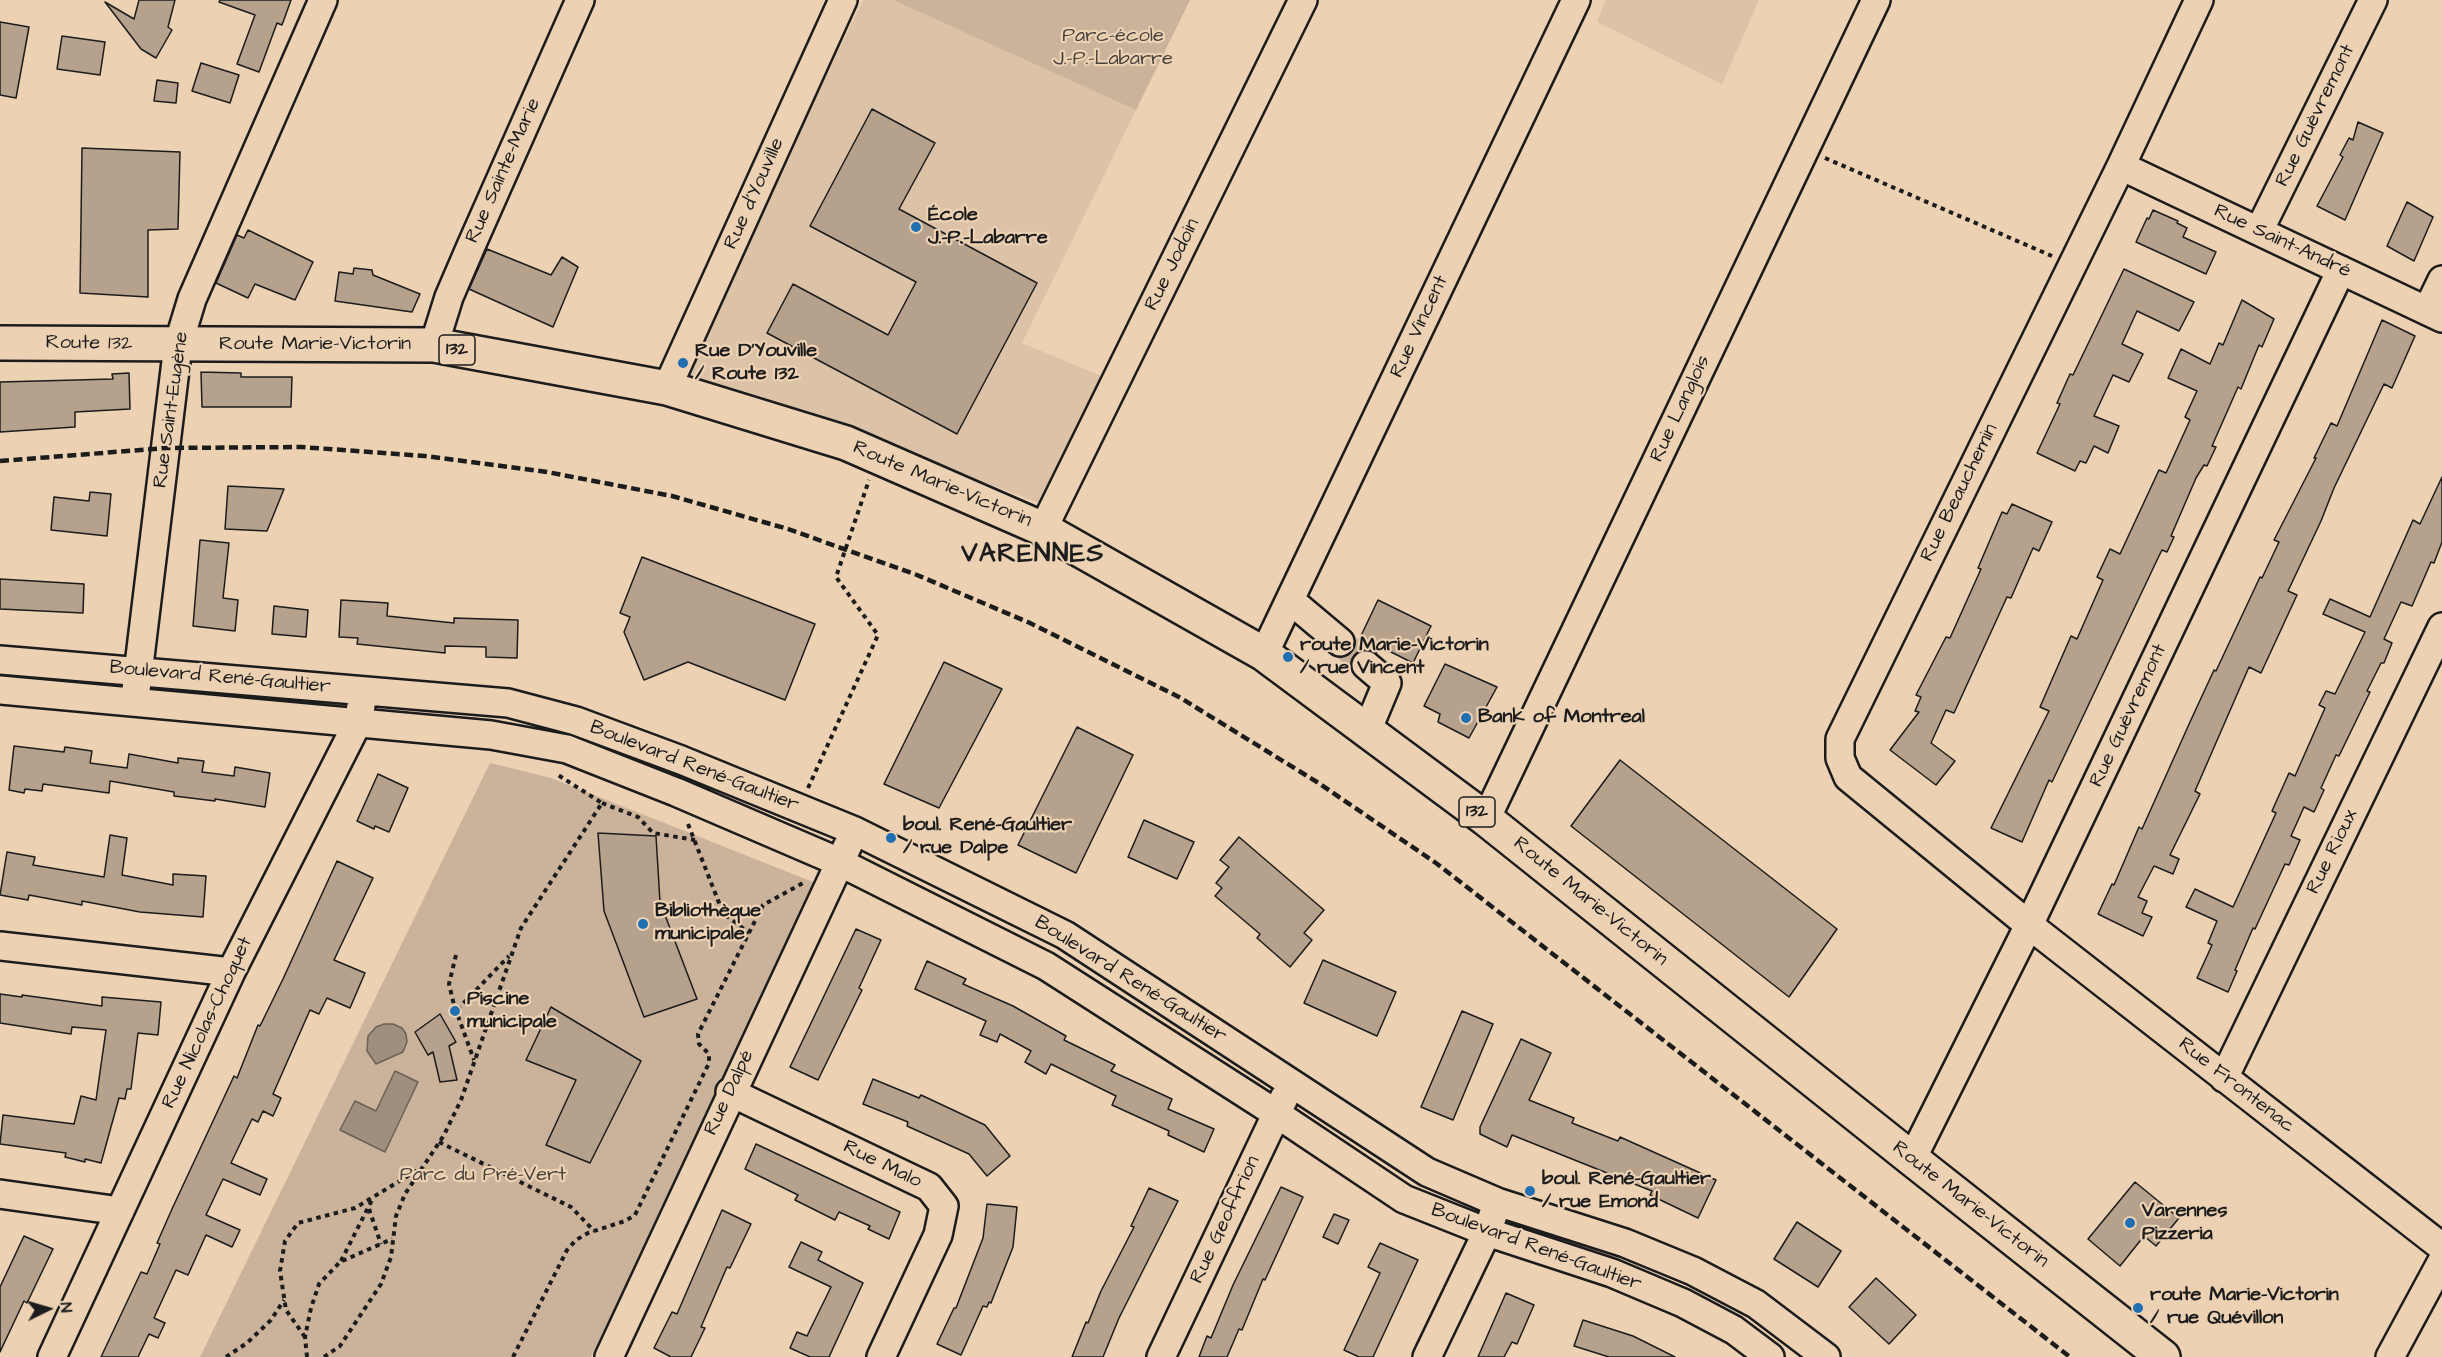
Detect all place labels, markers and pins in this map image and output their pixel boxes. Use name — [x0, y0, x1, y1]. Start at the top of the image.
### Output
place label: École J.-P.-Labarre — [928, 204, 1048, 251]
marker: École J.-P.-Labarre — [909, 220, 923, 234]
place label: Rue D'Youville / Route 132 — [695, 340, 817, 387]
marker: Rue D'Youville / Route 132 — [676, 356, 690, 370]
place label: route Marie-Victorin / rue Vincent — [1300, 634, 1489, 681]
marker: route Marie-Victorin / rue Vincent — [1281, 650, 1295, 664]
place label: Bank of Montreal — [1478, 706, 1645, 730]
marker: Bank of Montreal — [1459, 711, 1473, 725]
place label: boul. René-Gaultier / rue Dalpe — [903, 814, 1072, 861]
marker: boul. René-Gaultier / rue Dalpe — [884, 831, 898, 845]
place label: Bibliothèque municipale — [655, 900, 761, 947]
marker: Bibliothèque municipale — [636, 917, 650, 931]
place label: Piscine municipale — [467, 988, 557, 1035]
marker: Piscine municipale — [448, 1004, 462, 1018]
place label: boul. René-Gaultier / rue Emond — [1542, 1168, 1711, 1215]
marker: boul. René-Gaultier / rue Emond — [1523, 1184, 1537, 1198]
place label: Varennes Pizzeria — [2142, 1200, 2227, 1247]
marker: Varennes Pizzeria — [2123, 1216, 2137, 1230]
place label: route Marie-Victorin / rue Quévillon — [2150, 1284, 2339, 1331]
marker: route Marie-Victorin / rue Quévillon — [2131, 1301, 2145, 1315]

